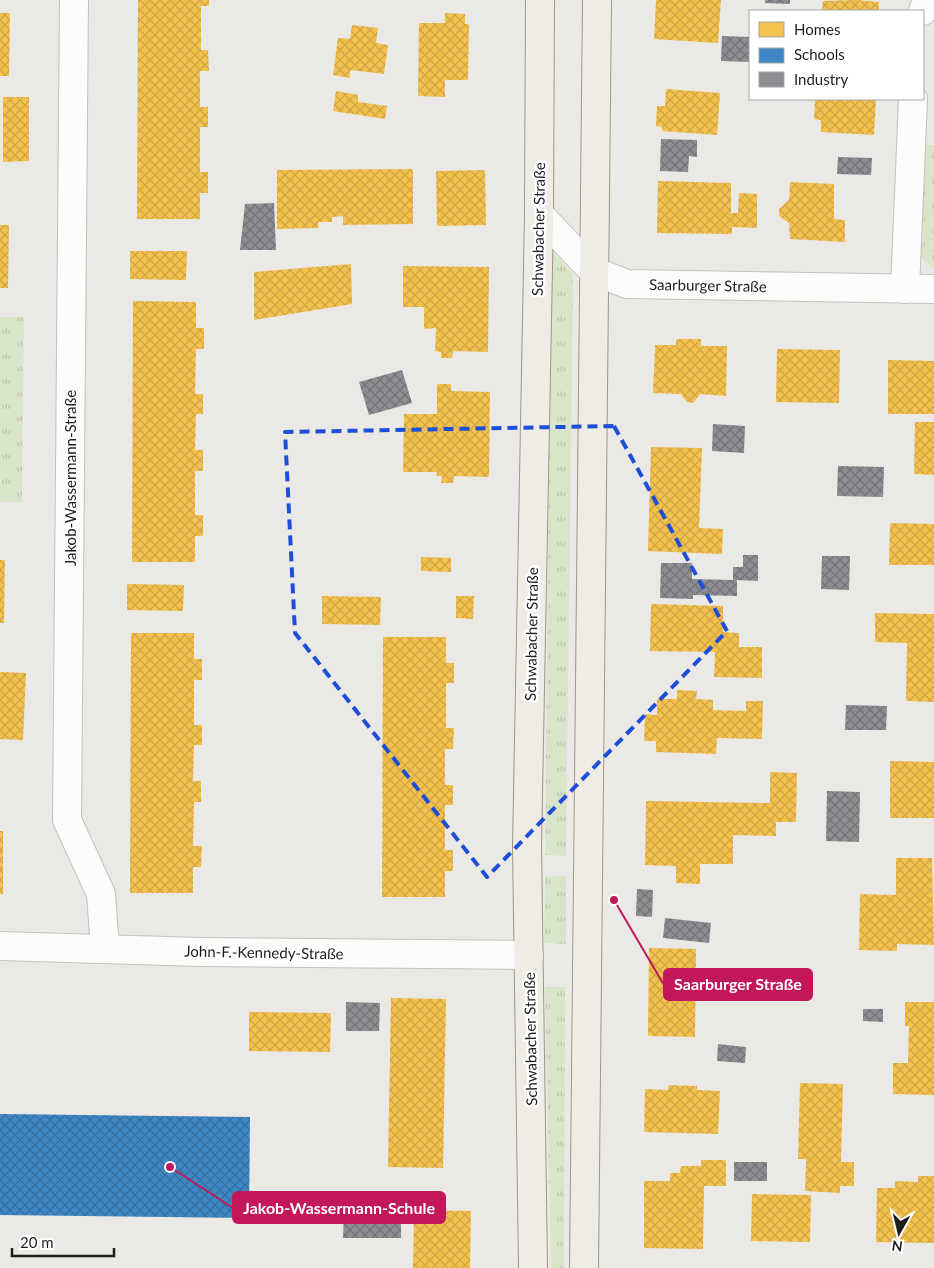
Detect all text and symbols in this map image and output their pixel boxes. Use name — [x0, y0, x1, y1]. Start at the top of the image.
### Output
legend — [749, 10, 924, 100]
text: Homes — [794, 20, 840, 38]
text: Schools — [794, 45, 845, 63]
text: Industry — [794, 70, 849, 88]
street label: Schwabacher Straße — [528, 162, 548, 296]
street label: Saarburger Straße — [649, 275, 767, 295]
street label: Jakob-Wassermann-Straße — [61, 390, 79, 566]
street label: Schwabacher Straße — [521, 567, 541, 701]
street label: John-F.-Kennedy-Straße — [184, 942, 344, 962]
callout: Saarburger Straße — [664, 969, 812, 1000]
street label: Schwabacher Straße — [520, 972, 540, 1106]
text: Saarburger Straße — [674, 974, 802, 993]
callout: Jakob-Wassermann-Schule — [233, 1192, 445, 1223]
text: Jakob-Wassermann-Schule — [243, 1198, 435, 1217]
north arrow — [874, 1208, 924, 1258]
scale bar — [12, 1226, 115, 1258]
text: 20 m — [20, 1233, 54, 1251]
text: N — [891, 1237, 904, 1256]

